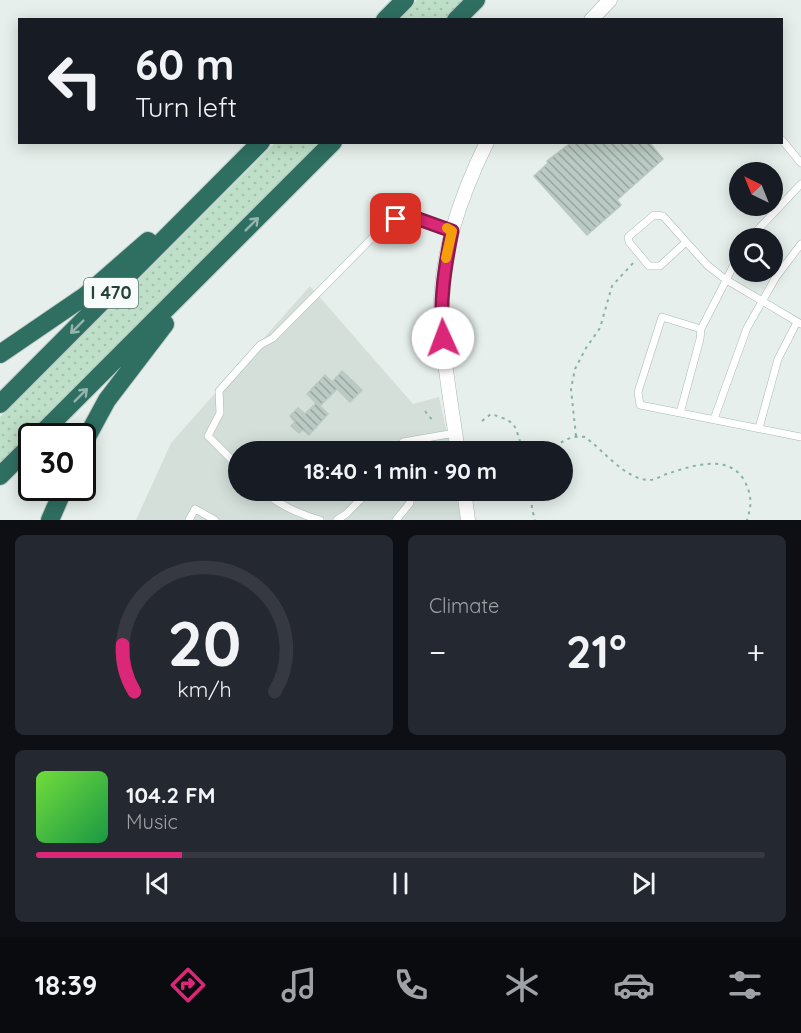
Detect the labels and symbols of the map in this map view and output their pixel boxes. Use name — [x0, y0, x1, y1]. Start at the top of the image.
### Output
north arrow — [729, 162, 783, 216]
pin — [370, 193, 421, 244]
one-way arrow — [244, 217, 259, 232]
road number: I 470 — [84, 278, 138, 308]
position arrow — [411, 306, 475, 370]
one-way arrow — [70, 319, 84, 334]
one-way arrow — [73, 388, 88, 403]
speed limit sign: 30 — [18, 423, 96, 501]

